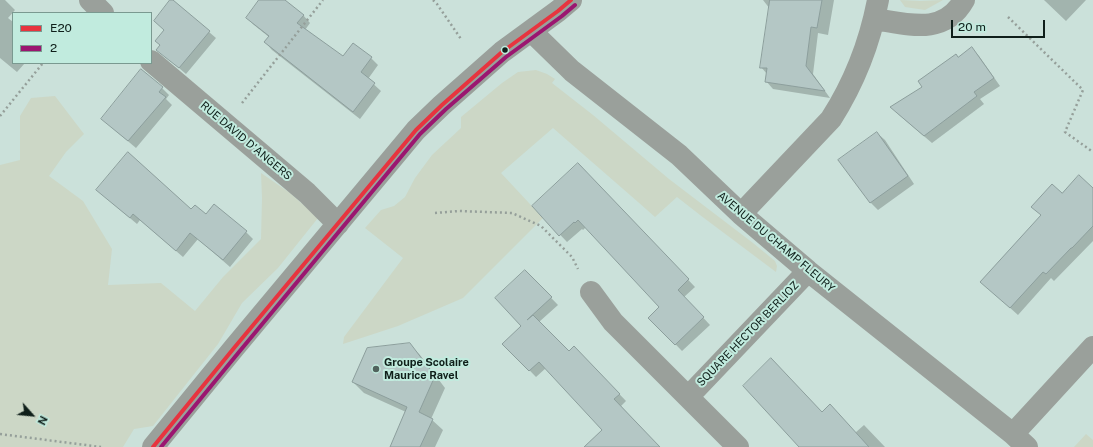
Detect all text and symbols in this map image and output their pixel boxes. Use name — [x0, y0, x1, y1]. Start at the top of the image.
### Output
legend — [12, 12, 152, 64]
scale bar — [953, 12, 1047, 38]
text: 20 m — [958, 20, 986, 34]
text: E20 — [50, 21, 72, 35]
text: 2 — [50, 41, 57, 55]
unlabelled marker — [500, 45, 510, 55]
street label: RUE DAVID D'ANGERS — [198, 99, 294, 183]
street label: AVENUE DU CHAMP FLEURY — [715, 189, 837, 295]
street label: SQUARE HECTOR BERLIOZ — [694, 279, 802, 389]
place label: Groupe Scolaire Maurice Ravel — [384, 356, 469, 382]
marker: Groupe Scolaire Maurice Ravel — [371, 364, 381, 374]
north arrow — [12, 395, 52, 435]
text: N — [35, 414, 50, 427]

